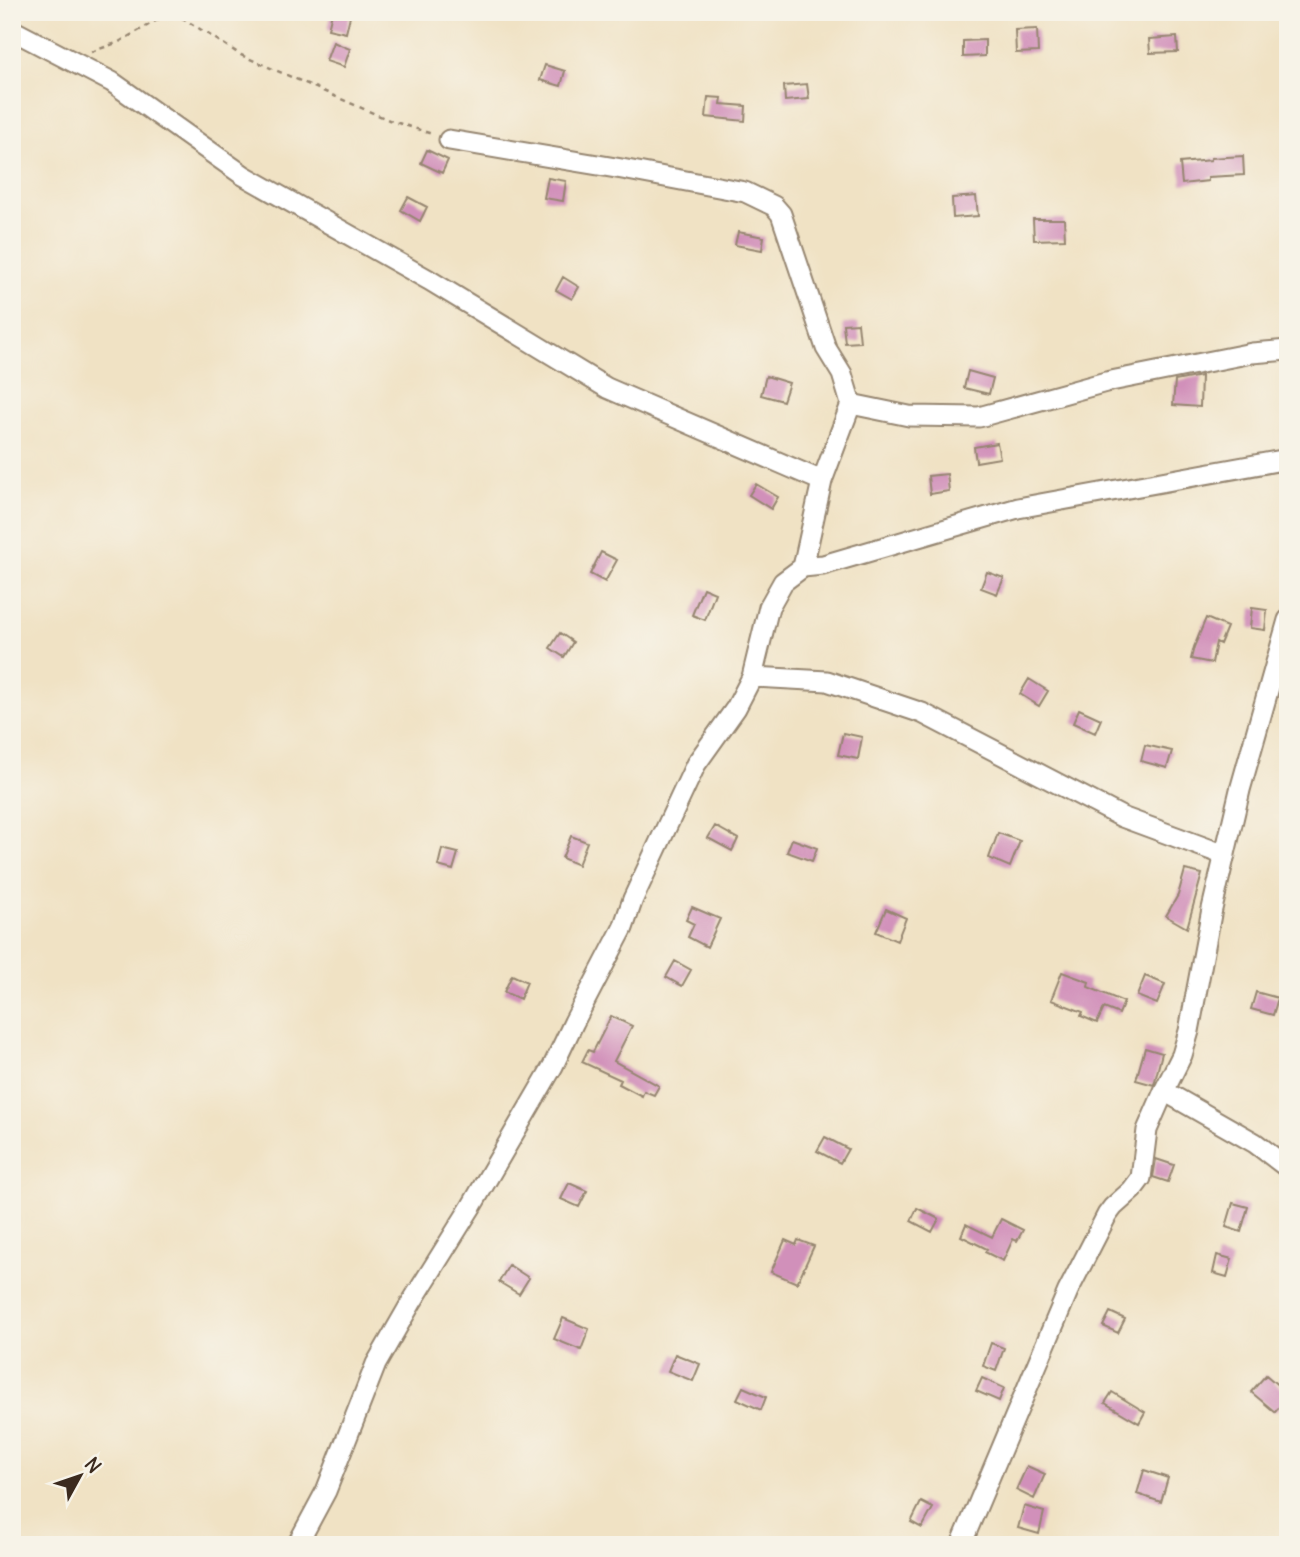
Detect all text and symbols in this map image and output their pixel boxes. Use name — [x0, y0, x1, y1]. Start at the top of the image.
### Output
north arrow — [46, 1442, 116, 1512]
text: N — [80, 1452, 106, 1478]

